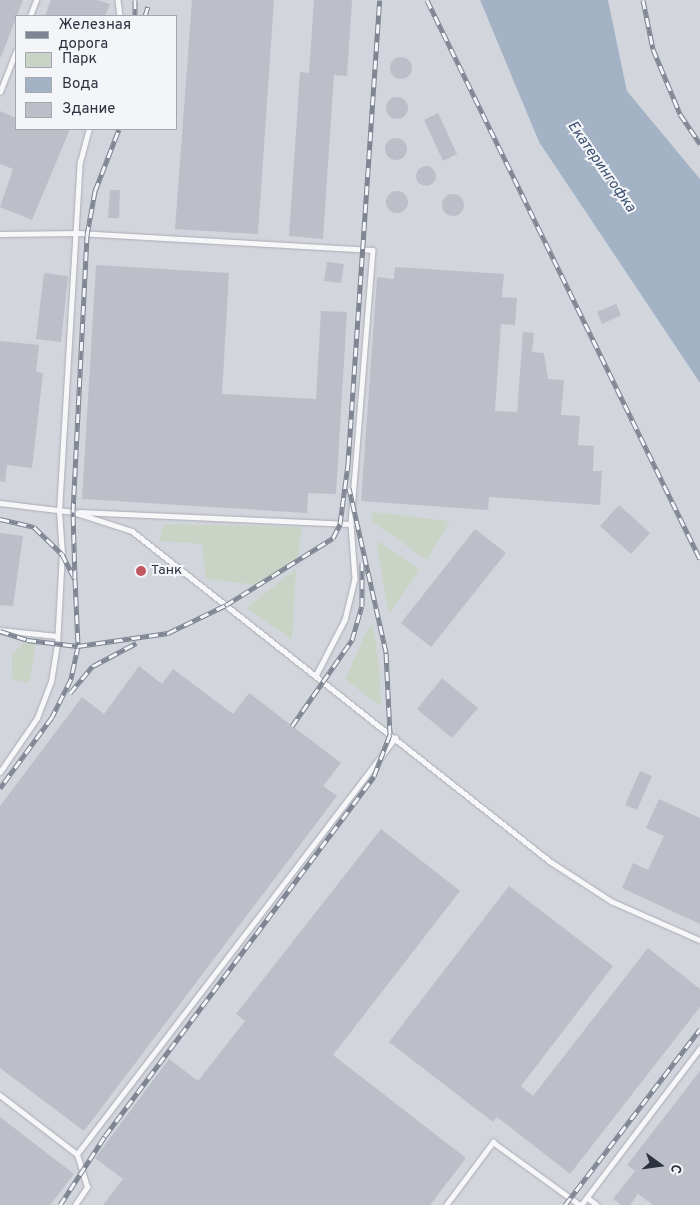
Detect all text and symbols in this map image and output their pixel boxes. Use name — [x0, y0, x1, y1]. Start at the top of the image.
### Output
legend — [15, 15, 178, 130]
text: Железная дорога — [59, 16, 131, 54]
text: Парк — [62, 50, 97, 69]
text: Вода — [62, 75, 98, 94]
text: Здание — [62, 100, 115, 119]
water label: Екатерингофка — [563, 118, 639, 216]
place label: Танк — [151, 563, 182, 579]
marker: Танк — [135, 565, 147, 577]
north arrow — [635, 1140, 685, 1190]
text: С — [666, 1162, 684, 1175]

